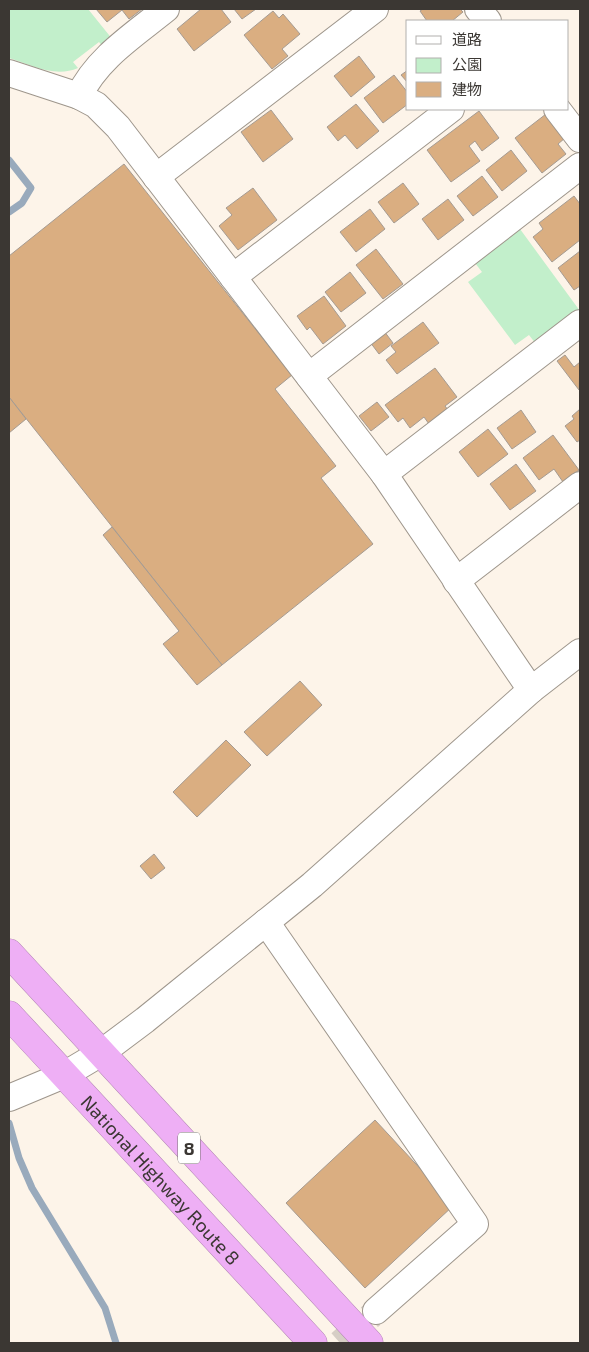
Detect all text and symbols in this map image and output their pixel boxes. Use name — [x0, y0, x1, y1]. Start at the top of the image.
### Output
legend — [406, 20, 569, 110]
text: 道路 — [452, 30, 482, 48]
text: 公園 — [452, 55, 482, 73]
text: 建物 — [452, 80, 482, 98]
street label: National Highway Route 8 — [77, 1090, 246, 1269]
road number: 8 — [178, 1132, 200, 1164]

